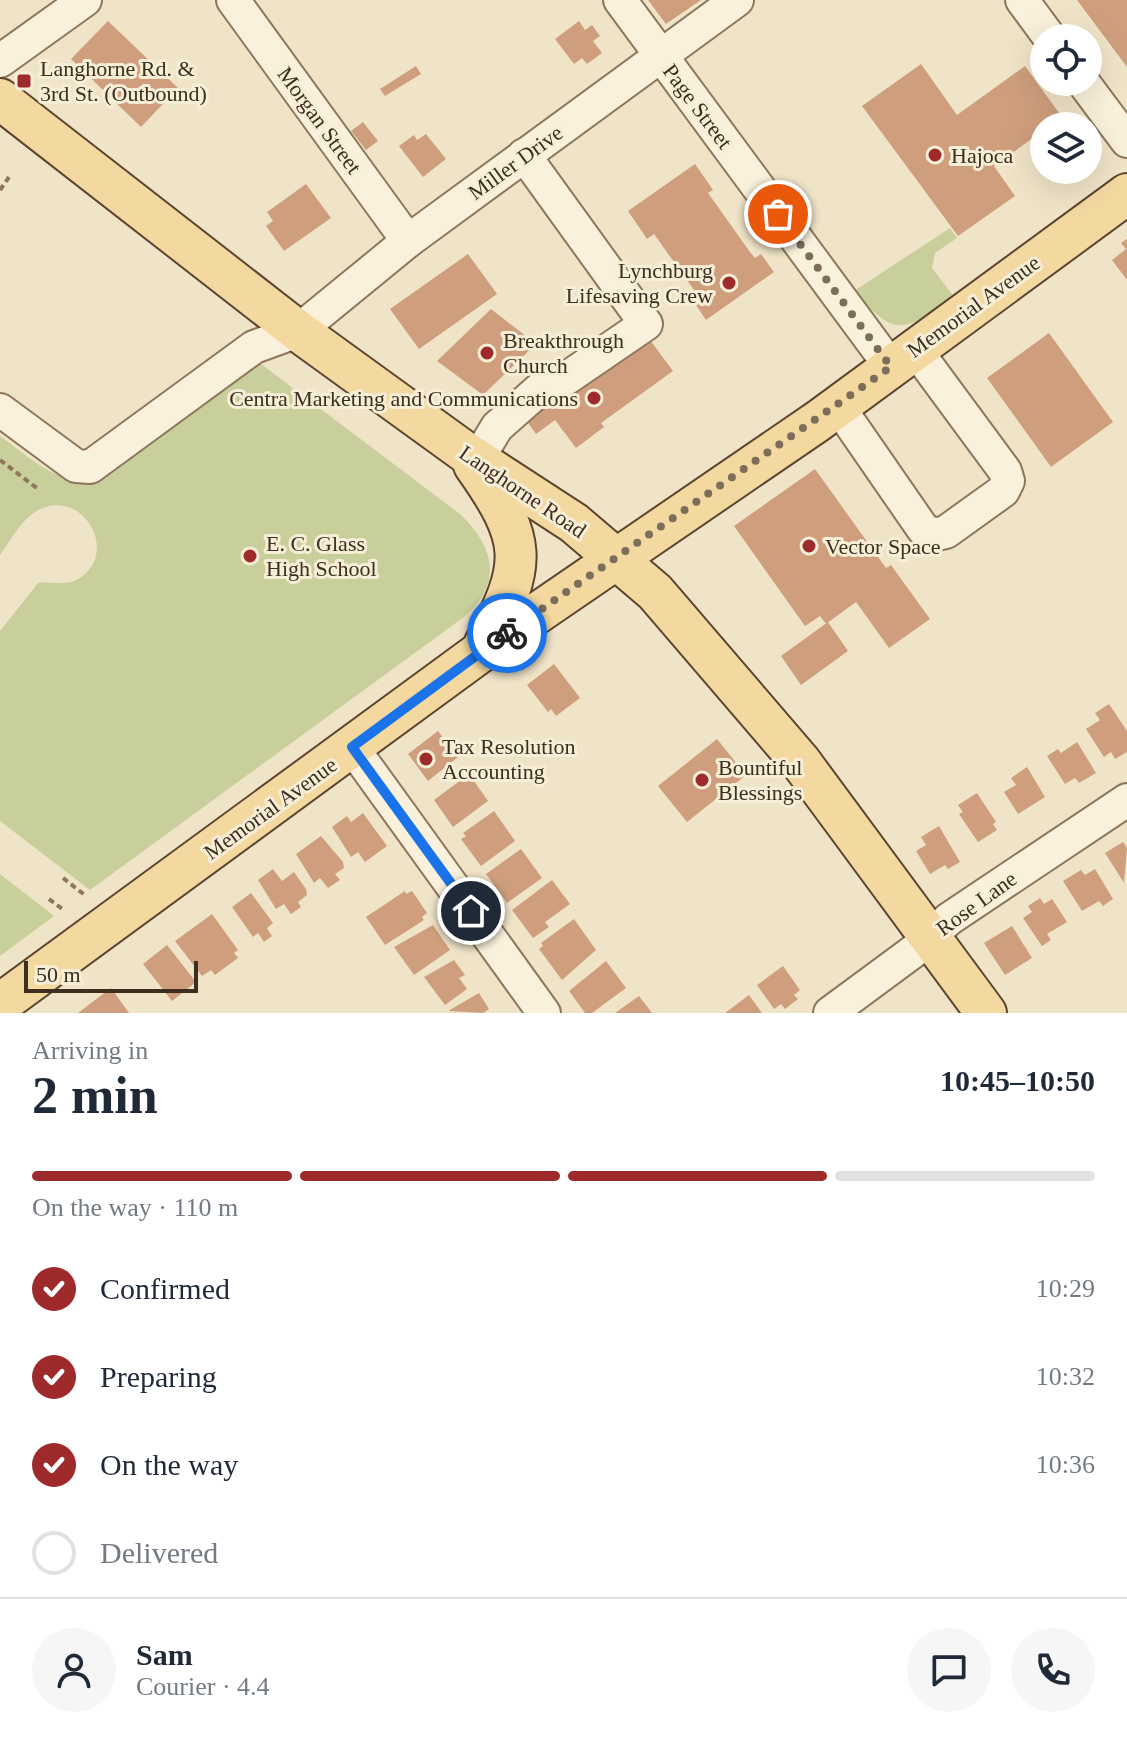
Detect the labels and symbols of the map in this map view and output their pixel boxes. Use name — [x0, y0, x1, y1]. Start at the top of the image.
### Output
place label: Langhorne Rd. & 3rd St. (Outbound) — [40, 56, 207, 106]
street label: Page Street — [658, 59, 738, 154]
street label: Morgan Street — [272, 62, 367, 179]
marker: Langhorne Rd. & 3rd St. (Outbound) — [15, 72, 33, 90]
street label: Miller Drive — [463, 120, 567, 205]
place label: Hajoca — [951, 143, 1014, 168]
marker: Hajoca — [926, 146, 944, 164]
pin — [744, 180, 812, 248]
street label: Memorial Avenue — [902, 250, 1044, 363]
place label: Lynchburg Lifesaving Crew — [566, 258, 713, 308]
marker: Lynchburg Lifesaving Crew — [720, 274, 738, 292]
place label: Breakthrough Church — [503, 328, 624, 378]
marker: Breakthrough Church — [478, 344, 496, 362]
place label: Centra Marketing and Communications — [229, 386, 578, 411]
marker: Centra Marketing and Communications — [585, 389, 603, 407]
street label: Langhorne Road — [455, 440, 591, 543]
place label: E. C. Glass High School — [266, 531, 377, 581]
place label: Vector Space — [825, 534, 940, 559]
marker: Vector Space — [800, 537, 818, 555]
marker: E. C. Glass High School — [241, 547, 259, 565]
courier — [467, 593, 547, 673]
place label: Tax Resolution Accounting — [442, 734, 576, 784]
marker: Tax Resolution Accounting — [417, 750, 435, 768]
street label: Memorial Avenue — [199, 752, 341, 865]
place label: Bountiful Blessings — [718, 755, 802, 805]
marker: Bountiful Blessings — [693, 771, 711, 789]
street label: Rose Lane — [931, 866, 1021, 941]
pin — [437, 877, 505, 945]
scale bar — [24, 957, 198, 993]

